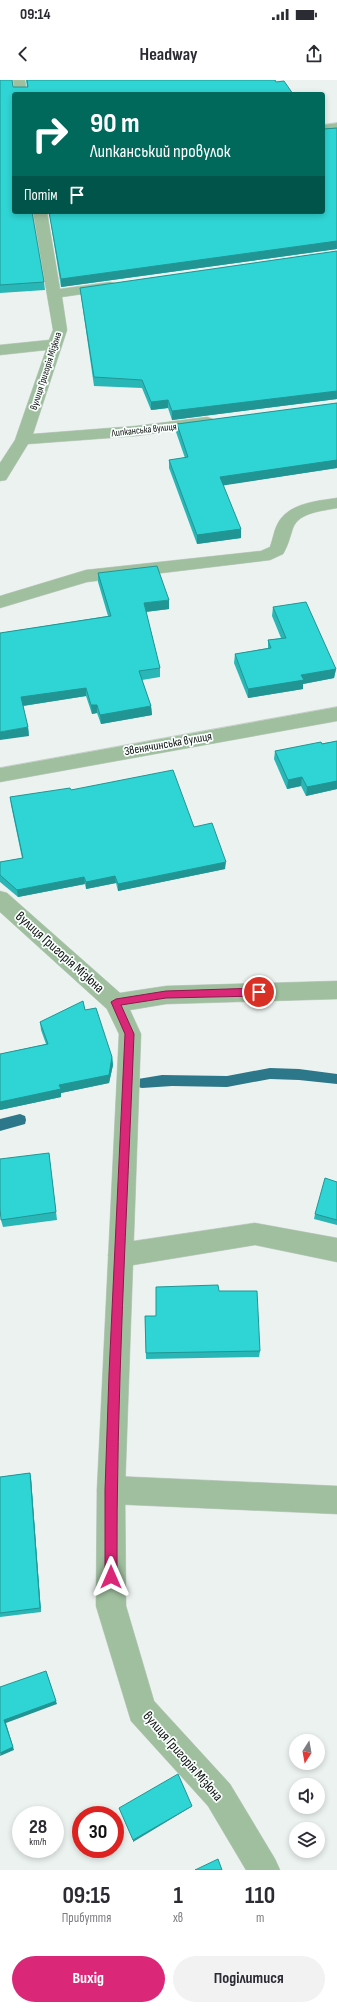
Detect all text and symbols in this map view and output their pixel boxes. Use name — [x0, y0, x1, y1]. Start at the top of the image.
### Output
text: 09:14 — [20, 5, 51, 24]
icon: back — [12, 43, 34, 65]
icon: share — [303, 43, 325, 65]
text: Headway — [140, 44, 197, 65]
text: 90 m — [90, 107, 140, 140]
icon: right — [24, 108, 76, 160]
text: Липканський провулок — [90, 141, 231, 162]
icon: arrive — [66, 184, 88, 206]
text: Потім — [24, 186, 58, 205]
street label: вулиця Григорія Мізюна — [28, 331, 64, 411]
street label: Липканська вулиця — [110, 421, 177, 439]
street label: Звенячинська вулиця — [123, 729, 213, 759]
street label: вулиця Григорія Мізюна — [12, 908, 108, 996]
pin — [242, 975, 276, 1009]
icon: arrive — [248, 981, 270, 1003]
position arrow — [90, 1556, 132, 1598]
street label: вулиця Григорія Мізюна — [139, 1708, 227, 1804]
north arrow — [289, 1734, 325, 1770]
map controls — [289, 1734, 325, 1858]
button: sound — [289, 1778, 325, 1814]
speed limit sign: 30 — [72, 1806, 124, 1858]
text: 28 — [29, 1815, 47, 1839]
button: layers — [289, 1822, 325, 1858]
text: km/h — [29, 1836, 47, 1848]
text: 09:15 — [62, 1881, 111, 1910]
text: 1 — [173, 1881, 183, 1910]
text: 110 — [245, 1881, 275, 1910]
text: Прибуття — [62, 1910, 111, 1926]
text: хв — [173, 1910, 183, 1926]
text: m — [256, 1910, 264, 1926]
button: Вихід — [12, 1956, 165, 2002]
button: Поділитися — [173, 1956, 325, 2002]

